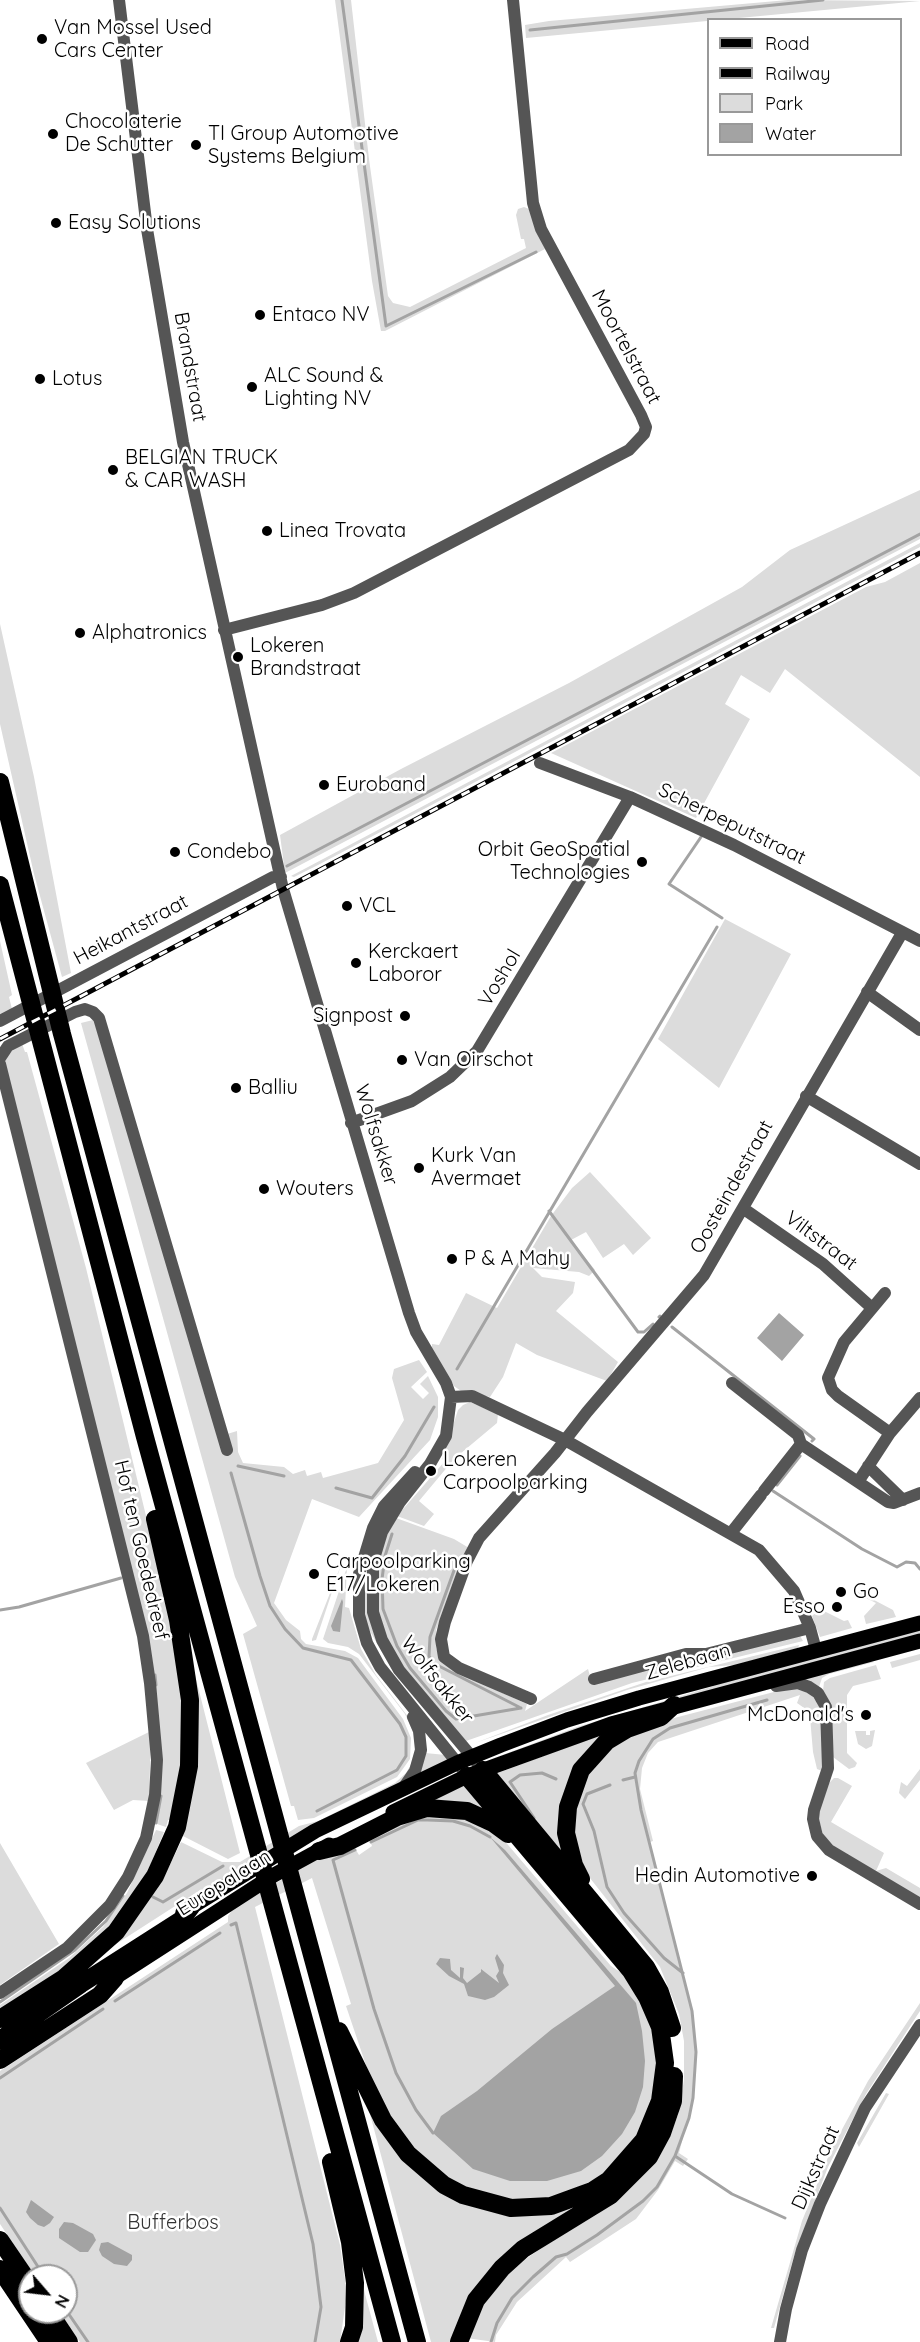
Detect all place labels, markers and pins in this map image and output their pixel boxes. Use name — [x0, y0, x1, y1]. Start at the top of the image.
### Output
place label: Van Mossel Used Cars Center — [54, 16, 212, 63]
marker: Van Mossel Used Cars Center — [35, 32, 49, 46]
place label: Chocolaterie De Schutter — [65, 110, 182, 157]
place label: TI Group Automotive Systems Belgium — [208, 122, 399, 169]
marker: Chocolaterie De Schutter — [46, 127, 60, 141]
marker: TI Group Automotive Systems Belgium — [189, 138, 203, 152]
place label: Easy Solutions — [68, 211, 201, 235]
marker: Easy Solutions — [49, 216, 63, 230]
place label: Entaco NV — [272, 303, 370, 327]
marker: Entaco NV — [253, 308, 267, 322]
place label: ALC Sound & Lighting NV — [264, 364, 383, 411]
place label: Lotus — [52, 367, 102, 391]
marker: Lotus — [33, 372, 47, 386]
marker: ALC Sound & Lighting NV — [245, 380, 259, 394]
place label: BELGIAN TRUCK & CAR WASH — [125, 446, 278, 493]
marker: BELGIAN TRUCK & CAR WASH — [106, 463, 120, 477]
place label: Linea Trovata — [279, 519, 406, 543]
marker: Linea Trovata — [260, 524, 274, 538]
place label: Alphatronics — [92, 621, 207, 645]
marker: Alphatronics — [73, 626, 87, 640]
place label: Lokeren Brandstraat — [250, 634, 361, 681]
marker: Lokeren Brandstraat — [231, 650, 245, 664]
place label: Euroband — [336, 773, 426, 797]
marker: Euroband — [317, 778, 331, 792]
place label: Orbit GeoSpatial Technologies — [478, 838, 630, 885]
place label: Condebo — [187, 840, 271, 864]
marker: Condebo — [168, 845, 182, 859]
marker: Orbit GeoSpatial Technologies — [635, 855, 649, 869]
place label: VCL — [359, 894, 396, 918]
marker: VCL — [340, 899, 354, 913]
place label: Kerckaert Laboror — [368, 940, 459, 987]
marker: Kerckaert Laboror — [349, 956, 363, 970]
place label: Signpost — [313, 1004, 393, 1028]
marker: Signpost — [398, 1009, 412, 1023]
place label: Van Oirschot — [414, 1048, 533, 1072]
marker: Van Oirschot — [395, 1053, 409, 1067]
place label: Balliu — [248, 1076, 298, 1100]
marker: Balliu — [229, 1081, 243, 1095]
place label: Kurk Van Avermaet — [431, 1144, 521, 1191]
marker: Kurk Van Avermaet — [412, 1161, 426, 1175]
place label: Wouters — [276, 1177, 354, 1201]
marker: Wouters — [257, 1182, 271, 1196]
place label: P & A Mahy — [464, 1247, 570, 1271]
marker: P & A Mahy — [445, 1252, 459, 1266]
place label: Lokeren Carpoolparking — [443, 1448, 588, 1495]
marker: Lokeren Carpoolparking — [424, 1464, 438, 1478]
place label: Carpoolparking E17/Lokeren — [326, 1550, 471, 1597]
marker: Carpoolparking E17/Lokeren — [307, 1567, 321, 1581]
place label: Go — [853, 1580, 879, 1604]
marker: Go — [834, 1585, 848, 1599]
place label: Esso — [783, 1595, 825, 1619]
marker: Esso — [830, 1600, 844, 1614]
place label: McDonald's — [747, 1703, 854, 1727]
marker: McDonald's — [859, 1708, 873, 1722]
place label: Hedin Automotive — [635, 1864, 800, 1888]
marker: Hedin Automotive — [805, 1869, 819, 1883]

